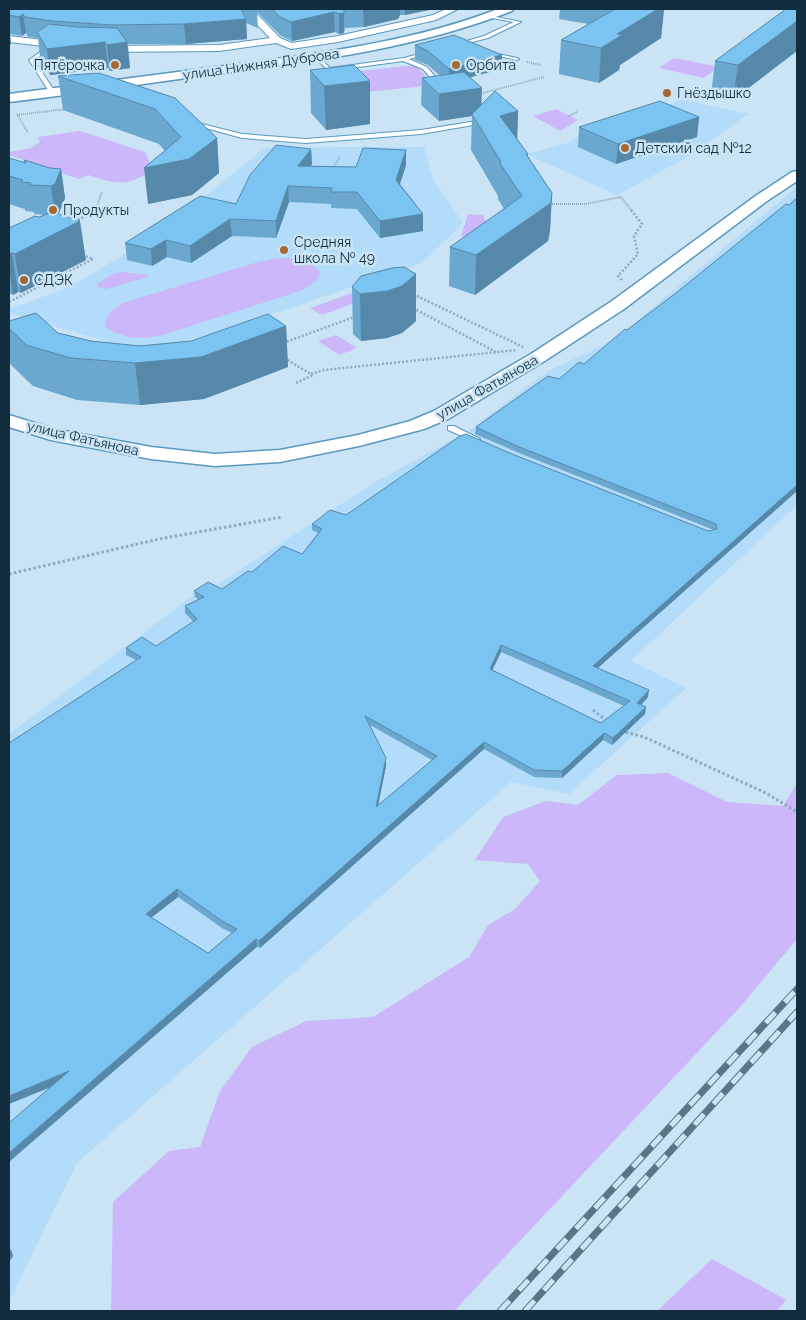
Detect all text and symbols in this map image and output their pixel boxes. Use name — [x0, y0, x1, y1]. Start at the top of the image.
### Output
street label: улица Нижняя Дуброва — [182, 45, 340, 83]
place label: Пятёрочка — [34, 57, 105, 73]
place label: Орбита — [466, 57, 516, 73]
marker: Пятёрочка — [109, 59, 121, 71]
marker: Орбита — [450, 59, 462, 71]
place label: Гнёздышко — [677, 85, 751, 101]
marker: Гнёздышко — [661, 87, 673, 99]
place label: Детский сад №12 — [635, 140, 752, 156]
marker: Детский сад №12 — [619, 142, 631, 154]
place label: Продукты — [63, 202, 129, 218]
marker: Продукты — [47, 204, 59, 216]
place label: Средняя школа № 49 — [294, 234, 375, 266]
marker: Средняя школа № 49 — [278, 244, 290, 256]
place label: СДЭК — [34, 272, 73, 288]
marker: СДЭК — [18, 274, 30, 286]
street label: улица Фатьянова — [433, 351, 541, 423]
street label: улица Фатьянова — [25, 417, 141, 459]

